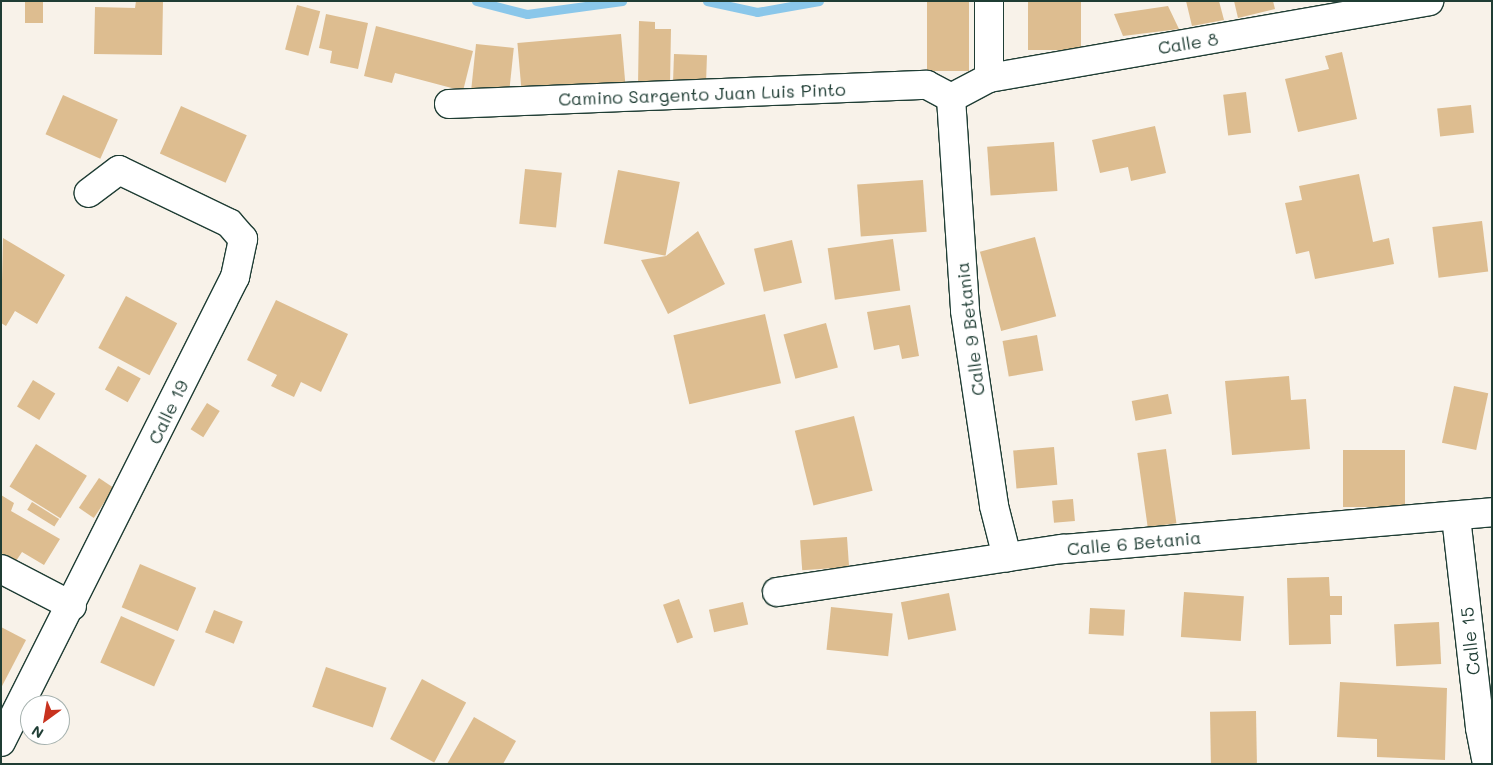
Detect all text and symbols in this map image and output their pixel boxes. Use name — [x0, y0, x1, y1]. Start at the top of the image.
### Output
street label: Calle 8 — [1156, 28, 1220, 58]
street label: Camino Sargento Juan Luis Pinto — [558, 78, 846, 110]
street label: Calle 9 Betania — [951, 261, 989, 397]
street label: Calle 19 — [143, 376, 193, 448]
street label: Calle 6 Betania — [1066, 526, 1202, 560]
street label: Calle 15 — [1456, 606, 1484, 676]
north arrow — [20, 695, 70, 745]
text: N — [28, 721, 47, 743]

